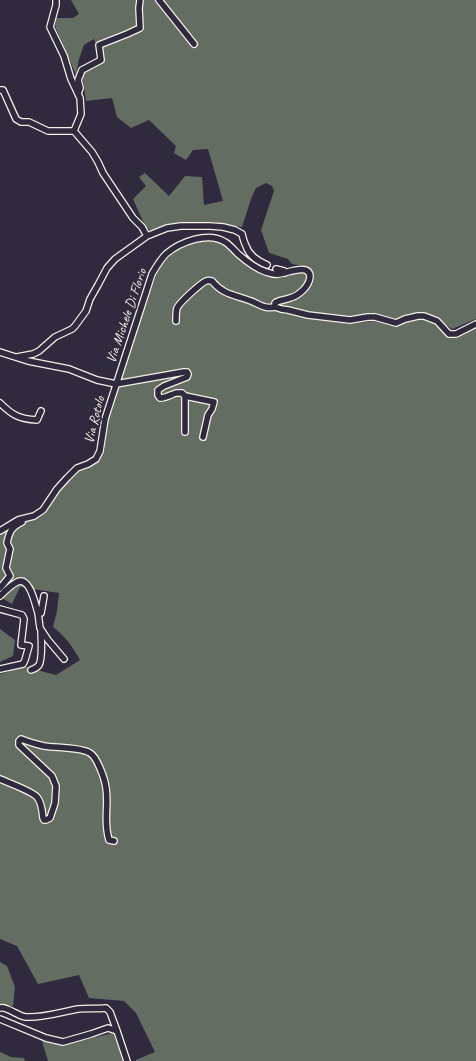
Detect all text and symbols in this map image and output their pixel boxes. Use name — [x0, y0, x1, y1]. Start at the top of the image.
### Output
street label: Via Michele Di Florio — [103, 267, 151, 365]
street label: Via Rotolo — [81, 395, 109, 445]

